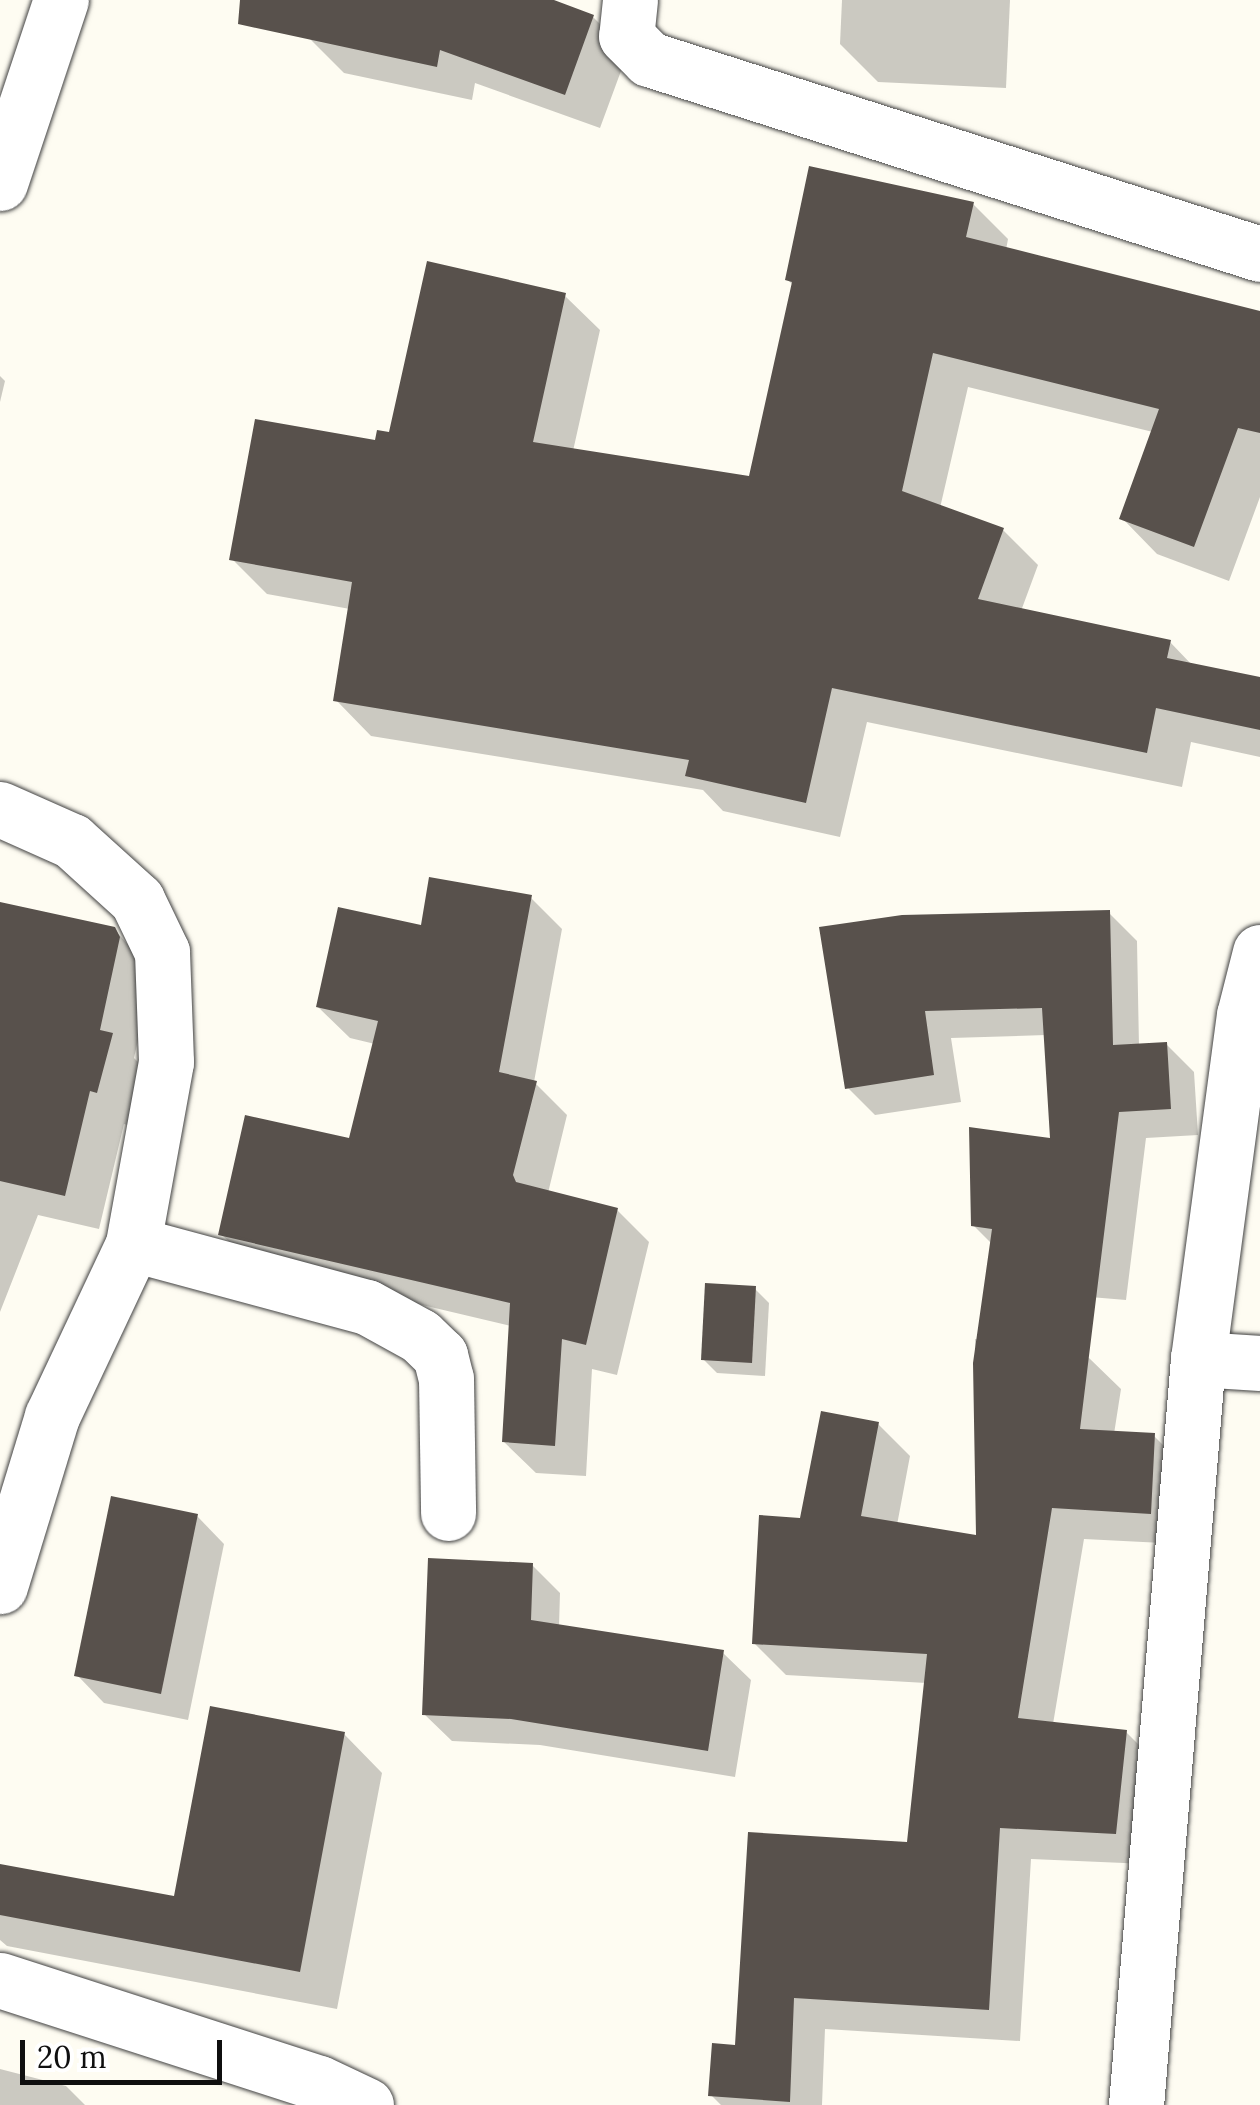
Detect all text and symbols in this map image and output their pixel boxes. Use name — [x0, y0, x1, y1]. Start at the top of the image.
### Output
scale bar — [25, 2020, 228, 2082]
text: 20 m — [37, 2038, 106, 2076]

